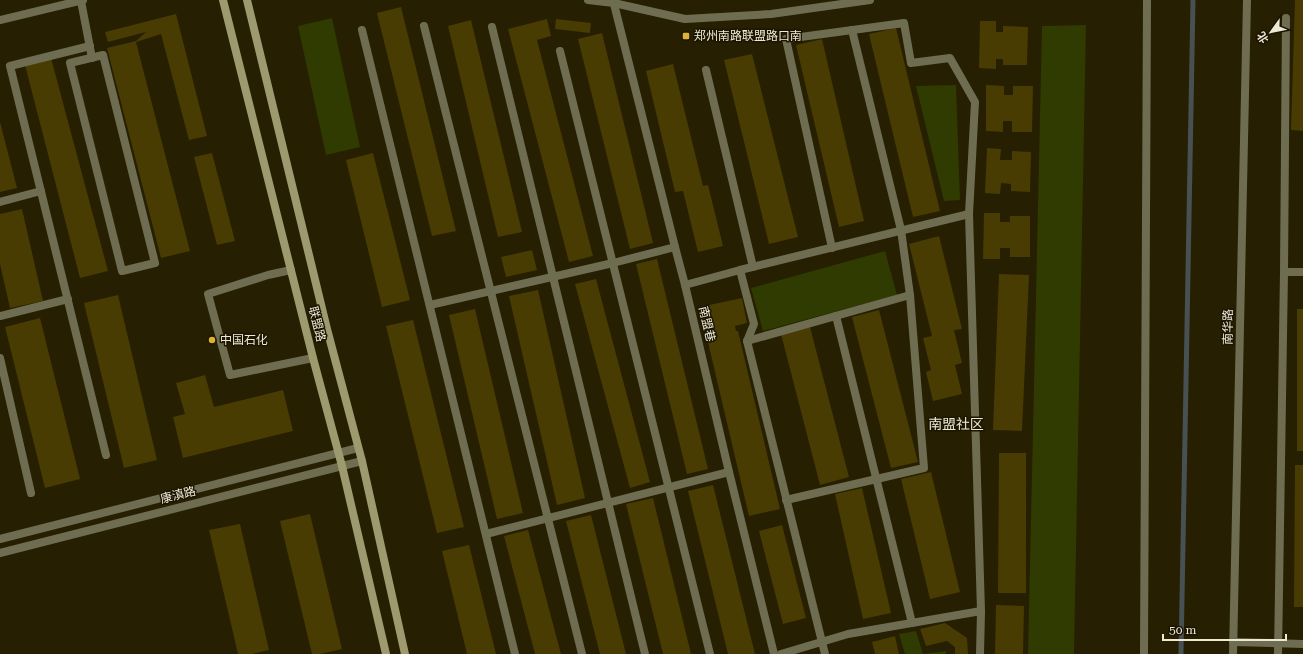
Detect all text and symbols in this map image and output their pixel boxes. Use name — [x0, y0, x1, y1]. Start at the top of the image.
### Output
north arrow — [1251, 12, 1291, 52]
place label: 郑州南路联盟路口南 — [694, 29, 802, 43]
text: 北 — [1255, 29, 1271, 45]
marker: 郑州南路联盟路口南 — [681, 31, 691, 41]
street label: 联盟路 — [306, 305, 328, 343]
street label: 南盟巷 — [696, 305, 718, 343]
street label: 南华路 — [1221, 309, 1235, 345]
place label: 中国石化 — [220, 333, 268, 347]
marker: 中国石化 — [207, 335, 217, 345]
district label: 南盟社区 — [928, 416, 984, 432]
street label: 康滇路 — [159, 484, 197, 506]
scale bar — [1163, 616, 1286, 642]
text: 50 m — [1169, 623, 1196, 637]

